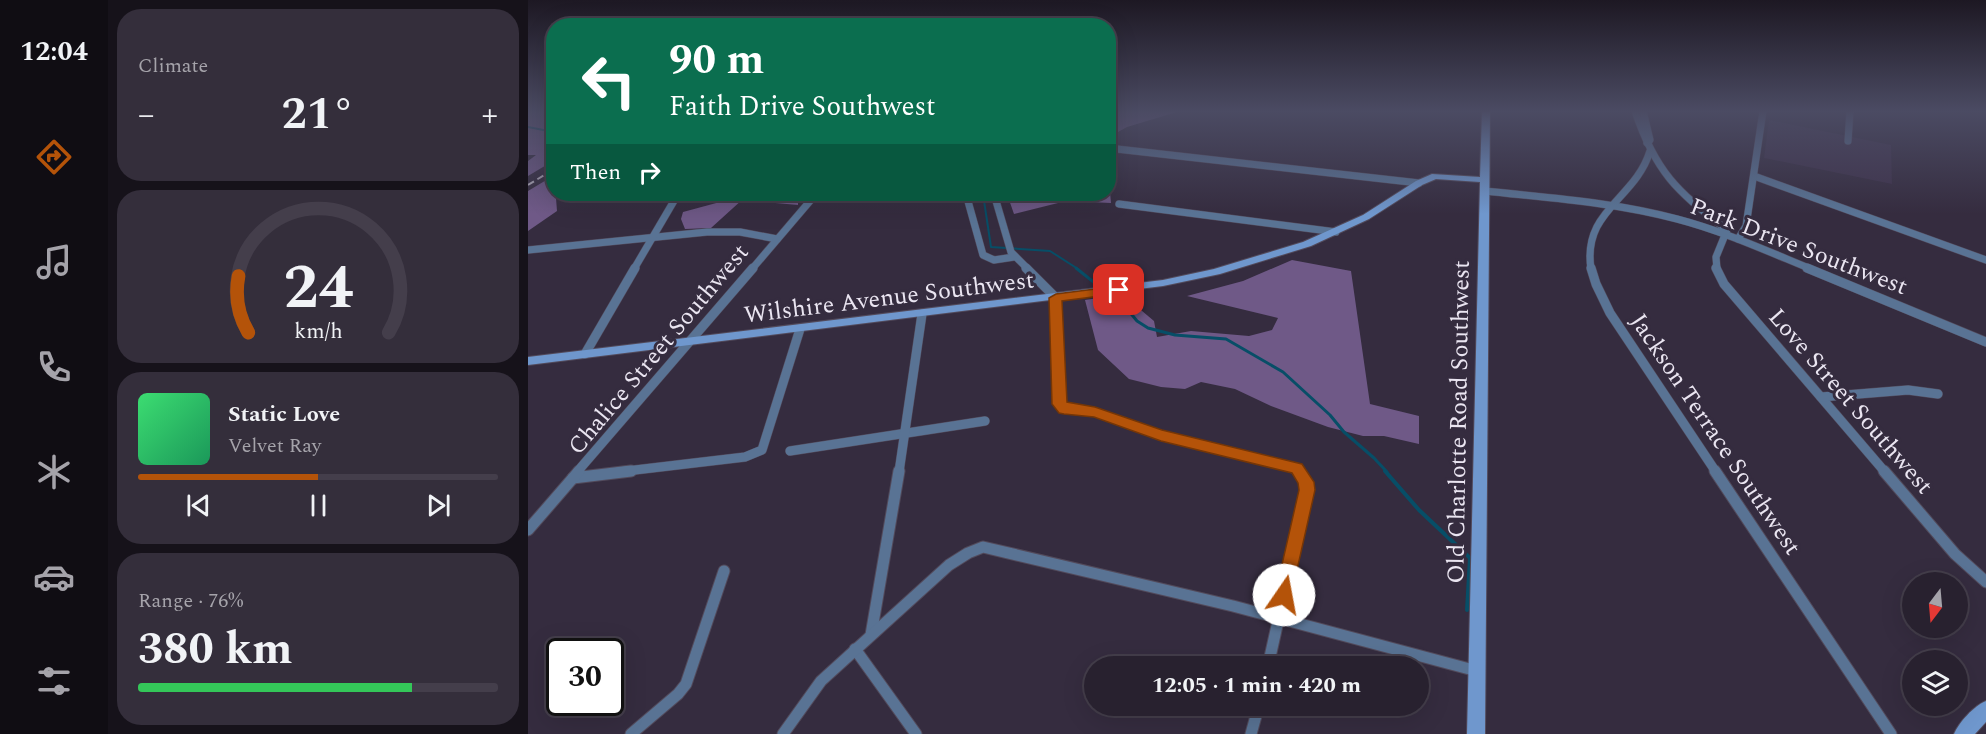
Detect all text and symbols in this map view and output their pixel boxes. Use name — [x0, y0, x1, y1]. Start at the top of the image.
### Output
text: 90 m — [669, 29, 764, 92]
text: 12:04 — [20, 31, 88, 73]
icon: left — [570, 42, 648, 120]
text: Climate — [138, 51, 208, 81]
text: 21° — [282, 80, 355, 149]
text: Faith Drive Southwest — [669, 86, 936, 128]
text: − — [138, 90, 155, 140]
text: + — [482, 90, 498, 140]
icon: directions — [33, 136, 75, 178]
text: Then — [570, 156, 621, 189]
icon: right — [633, 156, 666, 189]
street label: Park Drive Southwest — [1685, 189, 1913, 305]
street label: Chalice Street Southwest — [560, 236, 758, 463]
icon: music — [33, 241, 75, 283]
text: 24 — [283, 242, 353, 337]
street label: Old Charlotte Road Southwest — [1438, 260, 1480, 584]
street label: Wilshire Avenue Southwest — [742, 262, 1036, 334]
pin — [1093, 264, 1144, 315]
icon: arrive — [1102, 273, 1135, 306]
street label: Love Street Southwest — [1759, 301, 1941, 503]
street label: Jackson Terrace Southwest — [1621, 306, 1810, 563]
text: km/h — [294, 316, 342, 349]
icon: phone — [33, 346, 75, 388]
text: Static Love — [228, 398, 340, 431]
text: Velvet Ray — [228, 431, 321, 461]
icon: climate — [33, 451, 75, 493]
icon: previous — [182, 489, 215, 522]
icon: pause — [302, 489, 335, 522]
icon: next — [422, 489, 455, 522]
icon: car — [33, 556, 75, 598]
position arrow — [1252, 563, 1316, 627]
north arrow — [1902, 572, 1968, 638]
map controls — [1902, 572, 1968, 716]
text: Range · 76% — [138, 586, 243, 616]
text: 380 km — [138, 615, 293, 684]
speed limit sign: 30 — [546, 638, 624, 716]
button: layers — [1902, 650, 1968, 716]
icon: filters — [33, 660, 75, 702]
text: 12:05 · 1 min · 420 m — [1152, 669, 1361, 702]

